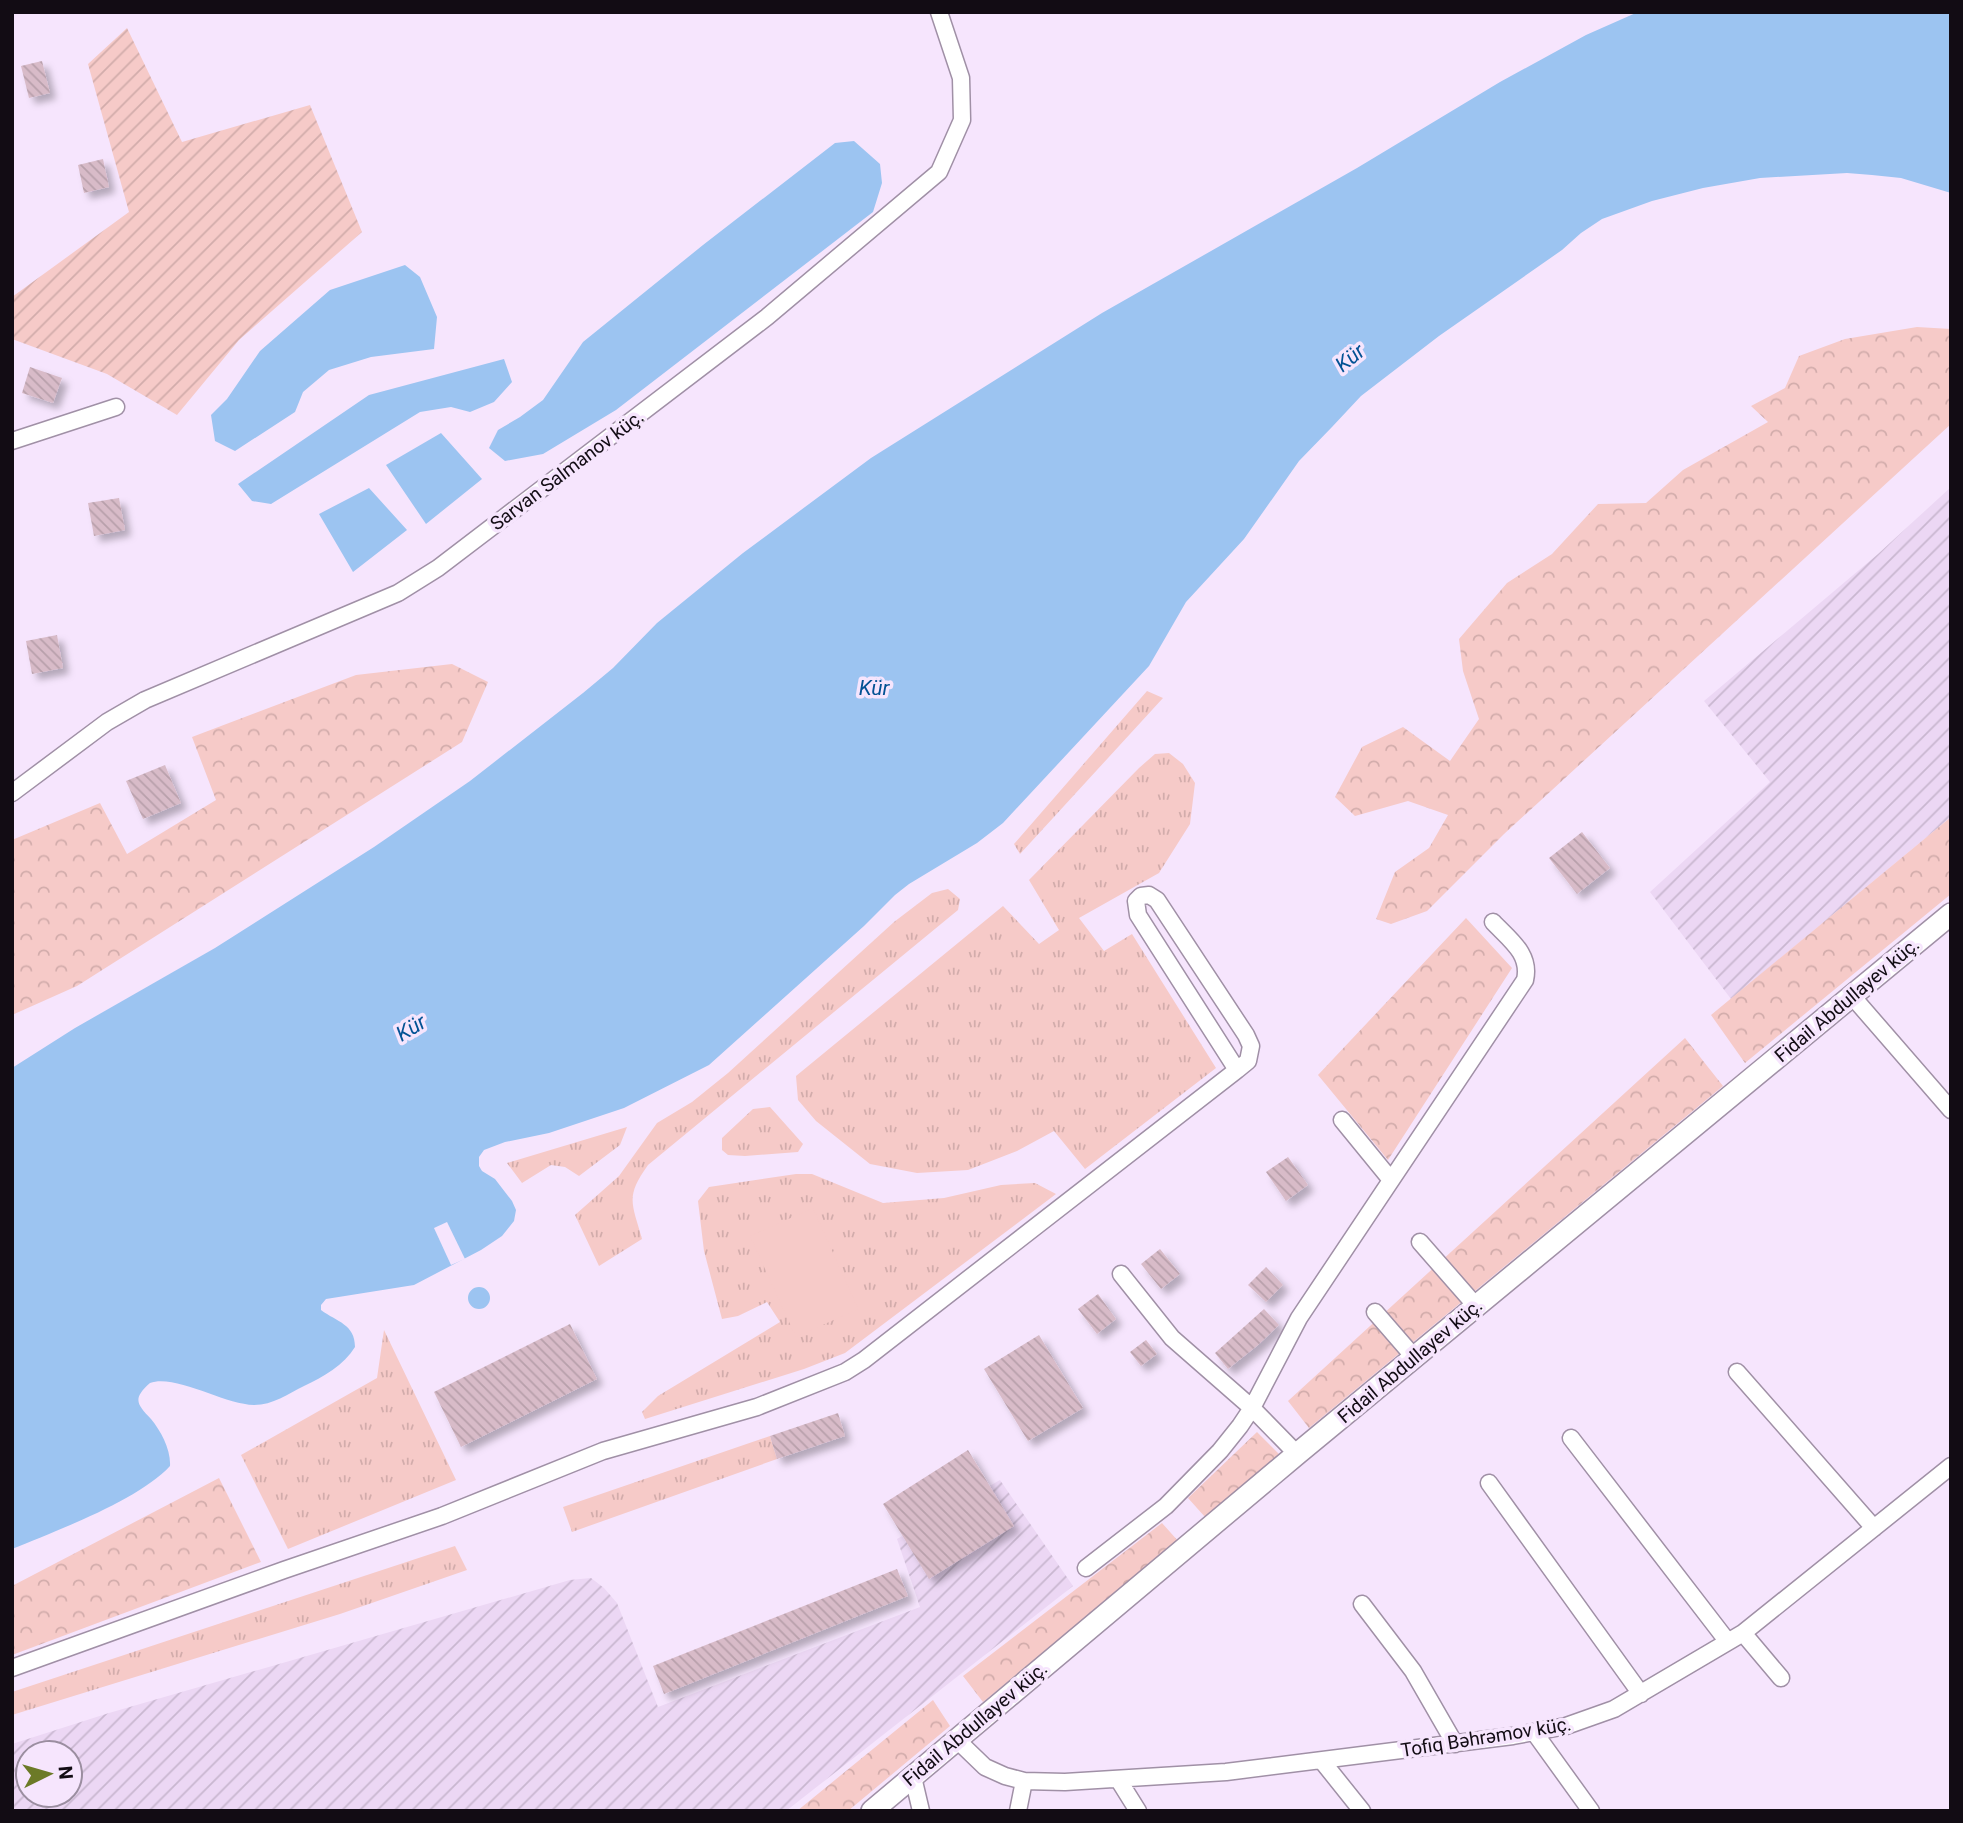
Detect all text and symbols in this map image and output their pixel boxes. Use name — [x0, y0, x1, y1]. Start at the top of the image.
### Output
water label: Kür — [1331, 338, 1370, 377]
street label: Sarvan Salmanov küç. — [486, 405, 648, 535]
water label: Kür — [859, 676, 890, 700]
street label: Fidail Abdullayev küç. — [1770, 933, 1924, 1067]
water label: Kür — [392, 1009, 431, 1046]
street label: Fidail Abdullayev küç. — [1333, 1294, 1487, 1428]
street label: Fidail Abdullayev küç. — [898, 1657, 1052, 1791]
street label: Tofiq Bəhrəmov küç. — [1399, 1712, 1573, 1762]
north arrow — [14, 1739, 84, 1809]
text: N — [53, 1765, 77, 1780]

